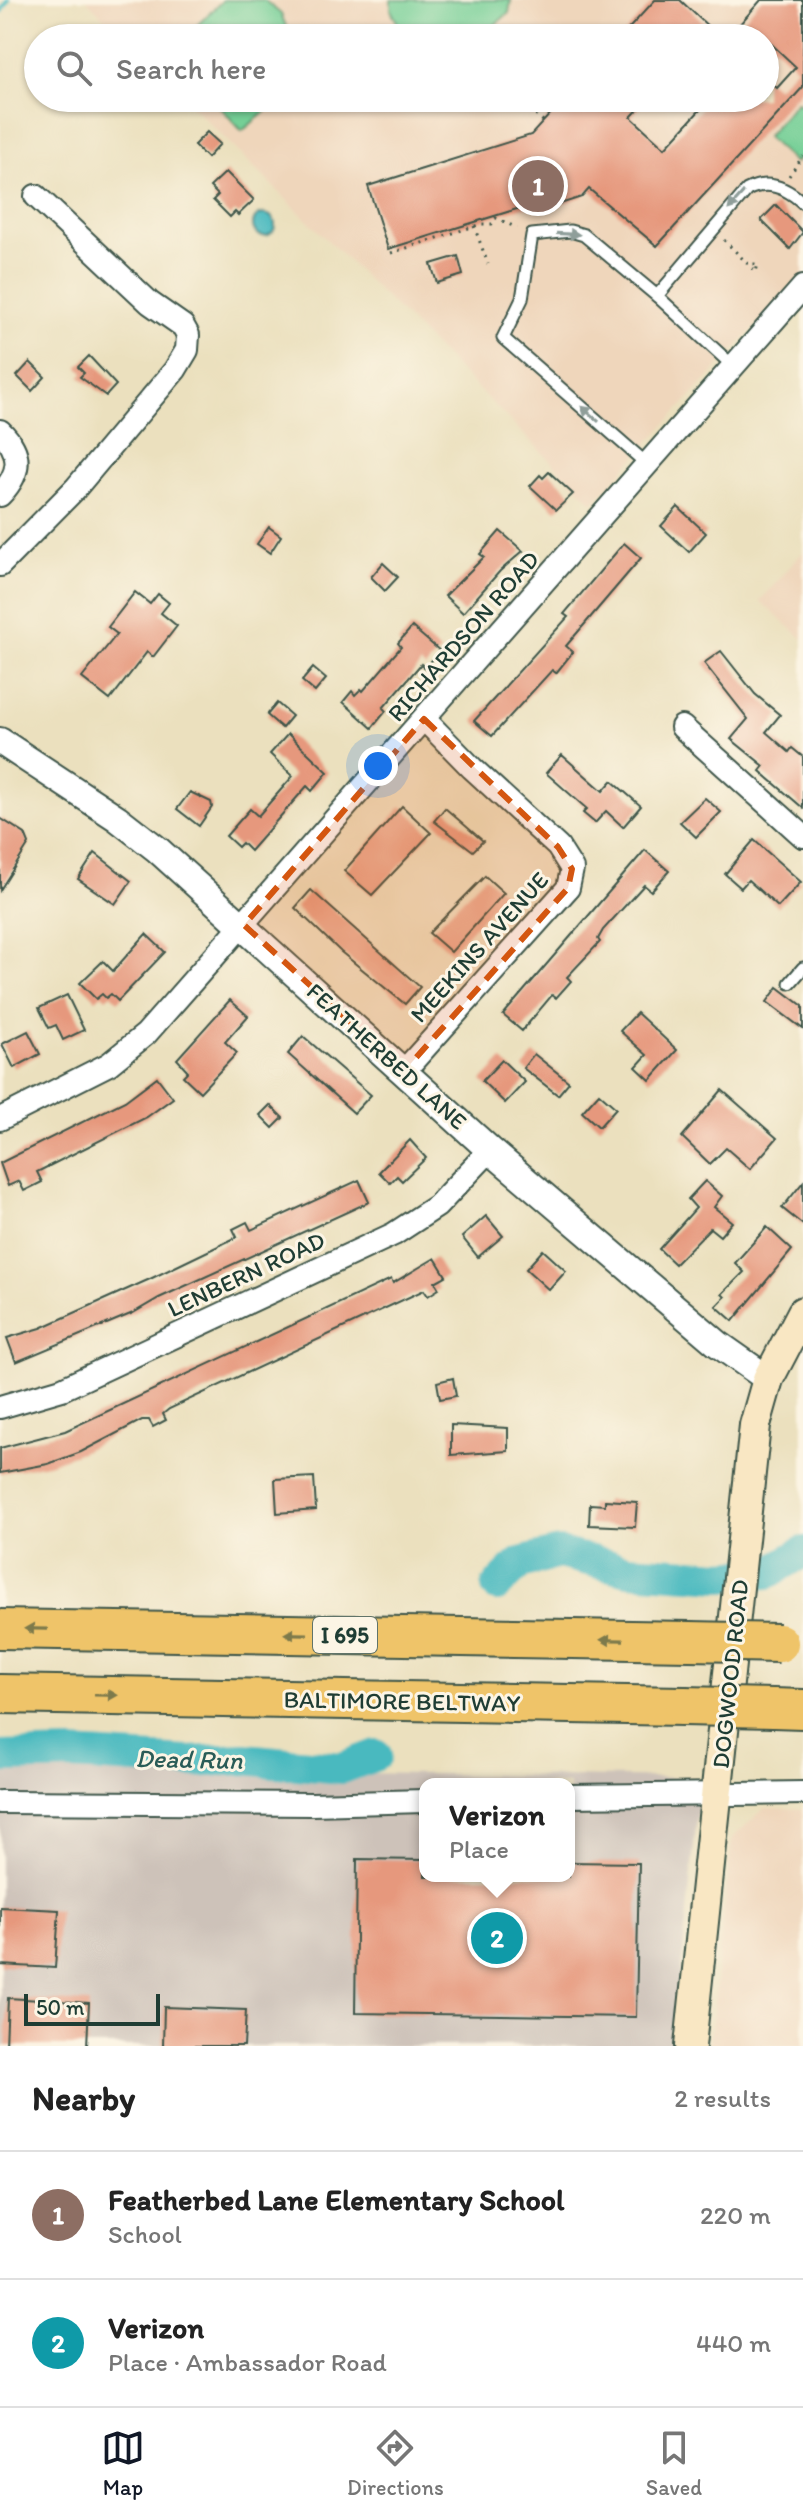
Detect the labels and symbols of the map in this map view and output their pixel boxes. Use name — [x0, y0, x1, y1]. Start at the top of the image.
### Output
pin: 1 — [512, 156, 564, 216]
one-way arrow — [728, 192, 746, 211]
one-way arrow — [556, 227, 582, 240]
one-way arrow — [580, 405, 599, 423]
street label: RICHARDSON ROAD — [381, 545, 545, 727]
your location — [358, 746, 398, 786]
street label: MEEKINS AVENUE — [404, 866, 554, 1028]
street label: FEATHERBED LANE — [301, 976, 473, 1136]
street label: LENBERN ROAD — [163, 1225, 329, 1323]
street label: DOGWOOD ROAD — [706, 1578, 754, 1770]
road number: I 695 — [313, 1617, 377, 1653]
one-way arrow — [23, 1623, 48, 1636]
one-way arrow — [283, 1628, 308, 1640]
one-way arrow — [599, 1634, 624, 1646]
street label: BALTIMORE BELTWAY — [283, 1684, 521, 1718]
one-way arrow — [94, 1689, 119, 1702]
water label: Dead Run — [135, 1742, 243, 1776]
pin: 2 — [471, 1908, 523, 1968]
scale bar — [24, 1990, 160, 2026]

